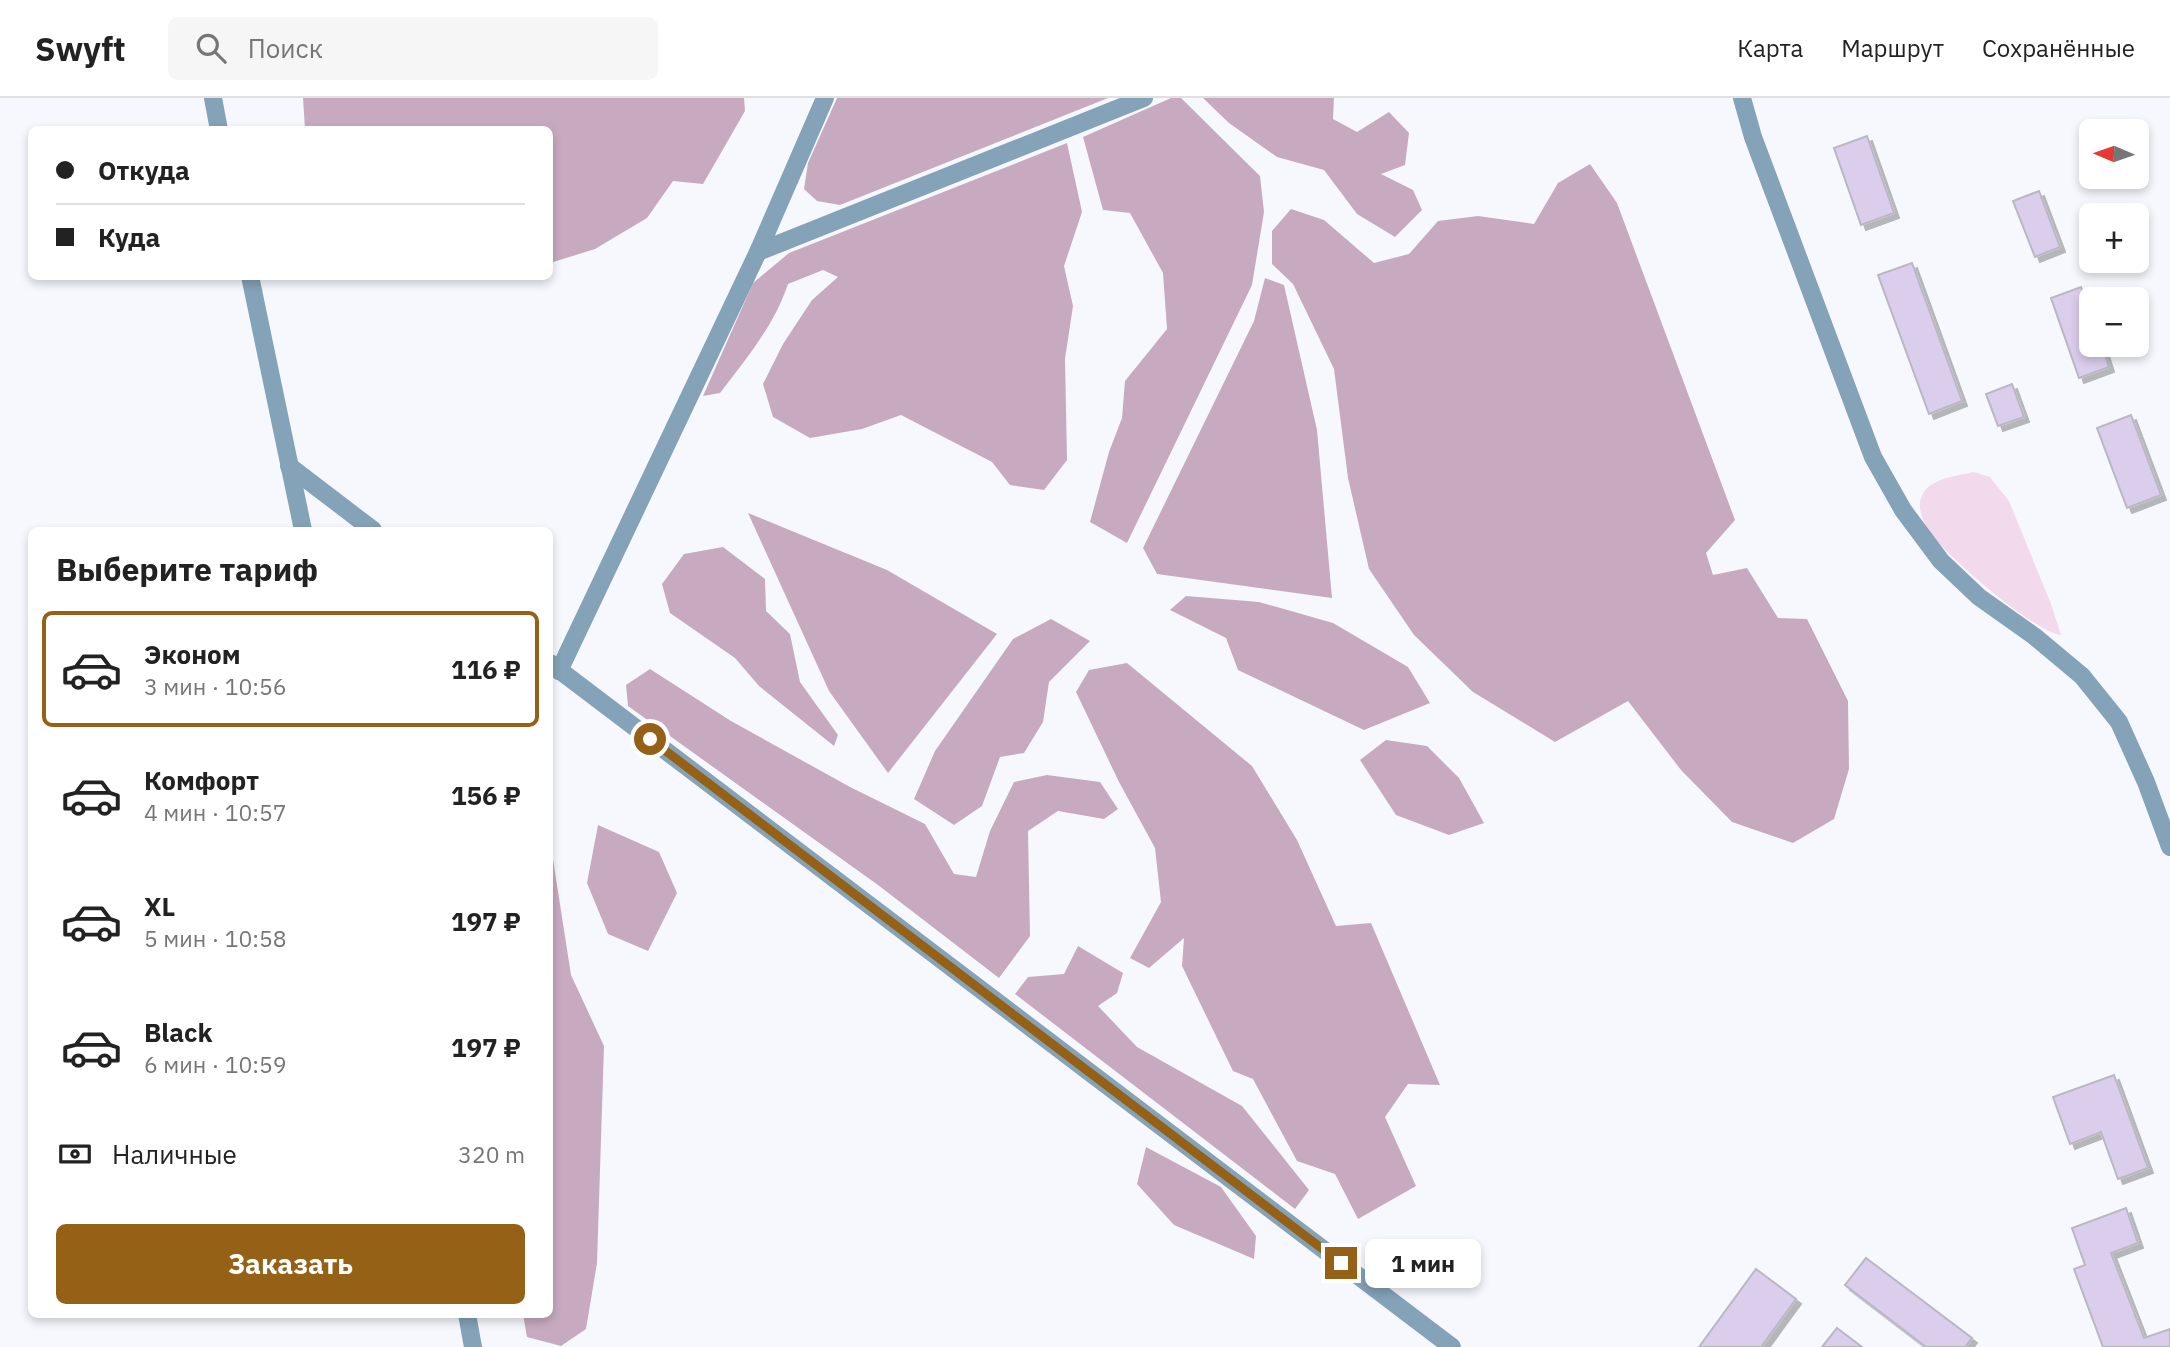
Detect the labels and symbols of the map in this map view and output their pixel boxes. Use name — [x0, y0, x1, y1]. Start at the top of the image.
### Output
north arrow — [2079, 119, 2149, 189]
route start — [634, 723, 666, 755]
callout: 1 мин — [1366, 1238, 1481, 1288]
route end — [1325, 1247, 1357, 1279]

